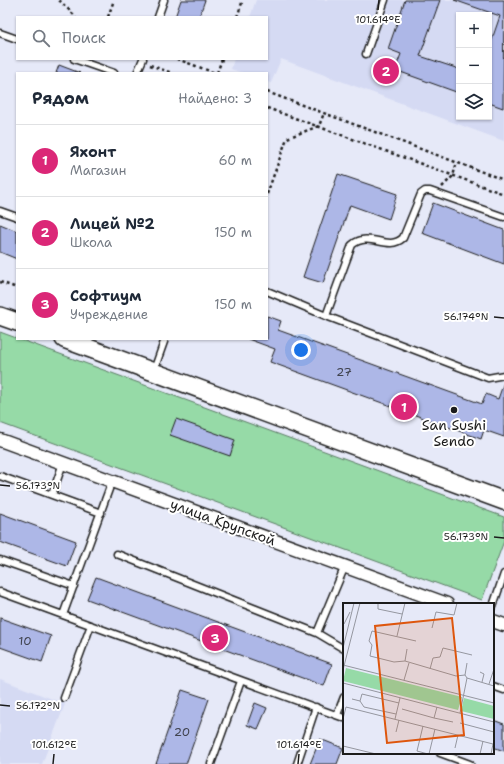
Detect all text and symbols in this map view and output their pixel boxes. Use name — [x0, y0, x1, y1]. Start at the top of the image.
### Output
map controls — [456, 12, 492, 120]
button: + — [456, 12, 492, 48]
text: 101.614°E — [355, 13, 401, 26]
search box — [16, 16, 268, 60]
icon: search — [30, 27, 52, 49]
text: Поиск — [62, 28, 106, 48]
button: − — [456, 48, 492, 84]
pin: 2 — [373, 56, 399, 86]
button: layers — [456, 84, 492, 120]
text: Рядом — [32, 87, 89, 109]
text: Найдено: 3 — [178, 90, 252, 107]
text: Яхонт — [70, 142, 116, 162]
text: 1 — [42, 152, 48, 169]
text: 60 m — [219, 152, 252, 169]
text: Магазин — [70, 162, 126, 179]
text: Лицей №2 — [70, 214, 155, 234]
text: 2 — [40, 224, 50, 241]
text: 150 m — [214, 224, 252, 241]
text: Школа — [70, 234, 112, 251]
text: Софтиум — [70, 286, 142, 306]
text: 3 — [40, 296, 50, 313]
text: 150 m — [214, 296, 252, 313]
text: Учреждение — [70, 306, 148, 323]
text: 56.174°N — [444, 310, 488, 323]
your location — [291, 340, 311, 360]
house number: 27 — [336, 364, 352, 380]
pin: 1 — [391, 392, 417, 422]
marker: San Sushi Sendo — [449, 405, 459, 415]
place label: San Sushi Sendo — [422, 416, 486, 450]
text: 56.173°N — [16, 479, 60, 492]
street label: улица Крупской — [168, 495, 278, 549]
text: 56.173°N — [444, 530, 488, 543]
inset map — [343, 603, 494, 754]
pin: 3 — [202, 623, 228, 653]
house number: 10 — [18, 633, 32, 649]
text: 56.172°N — [16, 699, 60, 712]
house number: 20 — [174, 724, 190, 740]
text: 101.612°E — [31, 738, 77, 751]
text: 101.614°E — [276, 738, 322, 751]

